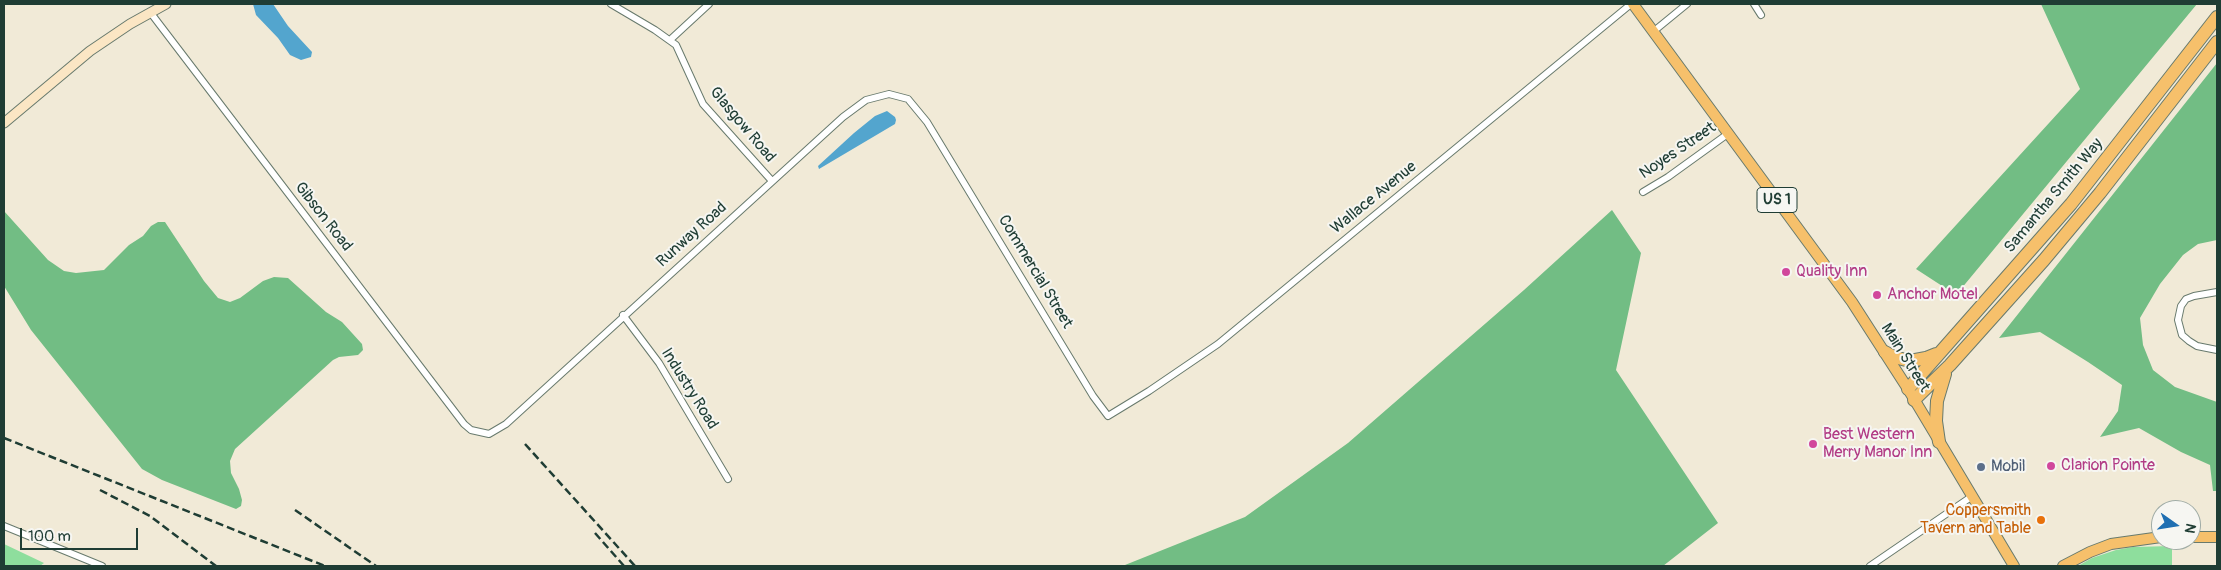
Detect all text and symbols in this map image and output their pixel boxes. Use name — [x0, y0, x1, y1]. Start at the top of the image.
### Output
street label: Glasgow Road — [705, 83, 779, 167]
street label: Noyes Street — [1636, 118, 1720, 184]
street label: Samantha Smith Way — [2001, 135, 2107, 257]
street label: Wallace Avenue — [1327, 158, 1421, 238]
street label: Gibson Road — [290, 179, 356, 255]
road number: US 1 — [1757, 188, 1797, 212]
street label: Runway Road — [653, 198, 731, 272]
street label: Commercial Street — [994, 212, 1076, 332]
place label: Quality Inn — [1796, 262, 1867, 282]
marker: Quality Inn — [1780, 266, 1792, 278]
place label: Anchor Motel — [1887, 285, 1978, 305]
marker: Anchor Motel — [1871, 289, 1883, 301]
street label: Main Street — [1876, 320, 1934, 396]
street label: Industry Road — [656, 345, 722, 433]
place label: Best Western Merry Manor Inn — [1823, 425, 1932, 463]
marker: Best Western Merry Manor Inn — [1807, 438, 1819, 450]
place label: Clarion Pointe — [2061, 456, 2155, 476]
place label: Mobil — [1991, 457, 2026, 477]
marker: Clarion Pointe — [2045, 460, 2057, 472]
marker: Mobil — [1975, 461, 1987, 473]
north arrow — [2151, 500, 2201, 550]
place label: Coppersmith Tavern and Table — [1920, 501, 2031, 539]
marker: Coppersmith Tavern and Table — [2035, 514, 2047, 526]
scale bar — [22, 518, 140, 550]
text: N — [2181, 522, 2199, 535]
text: 100 m — [28, 527, 71, 546]

